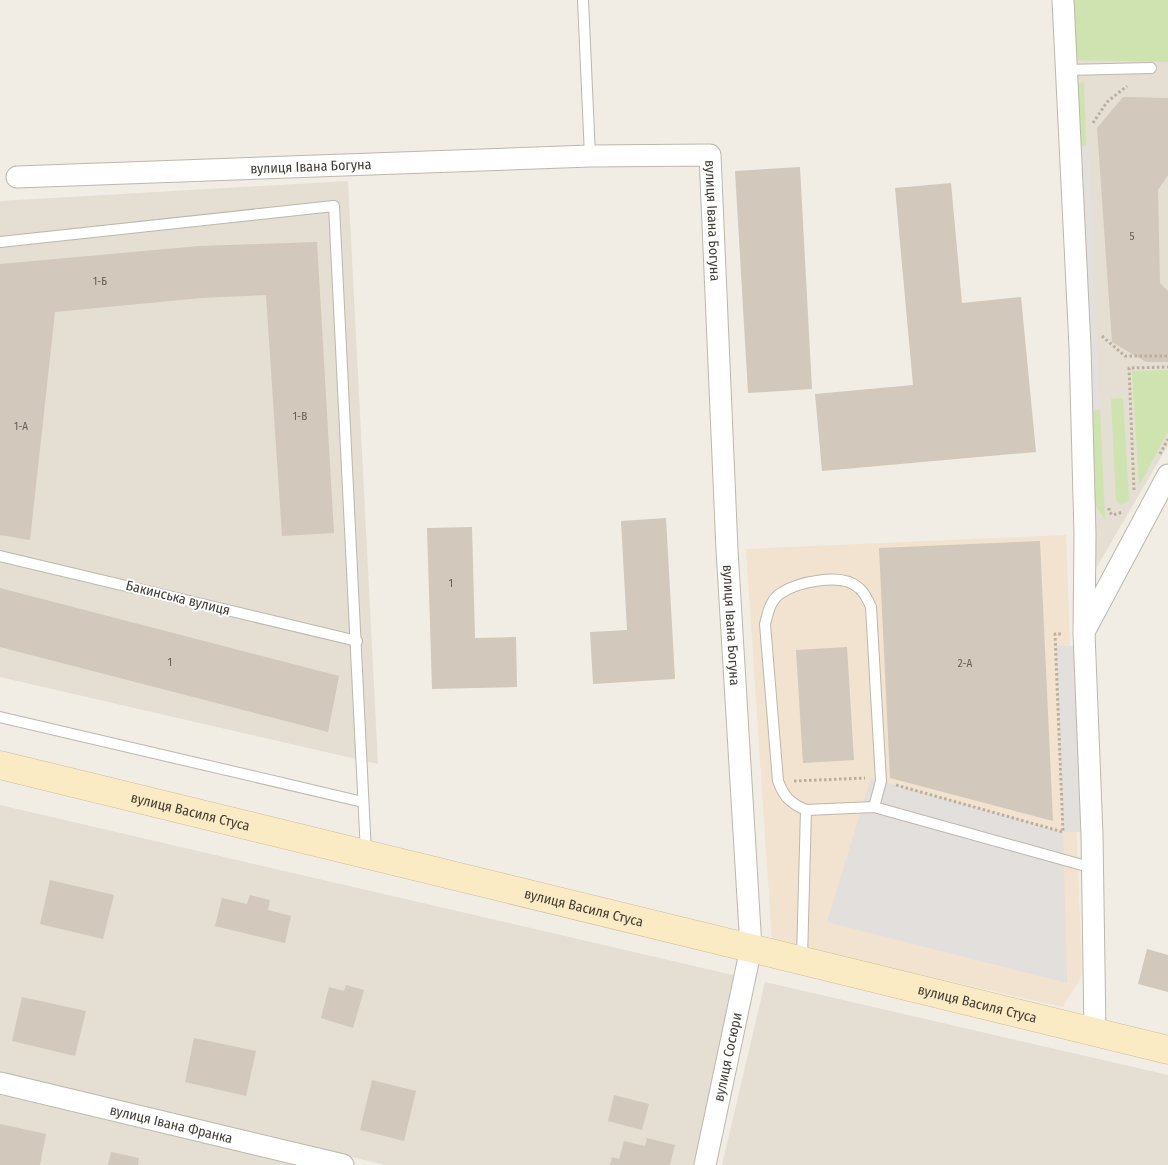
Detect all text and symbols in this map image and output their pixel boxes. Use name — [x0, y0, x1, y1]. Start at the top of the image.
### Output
street label: вулиця Івана Богуна — [250, 156, 372, 177]
street label: вулиця Івана Богуна — [702, 160, 724, 282]
house number: 5 — [1129, 230, 1135, 243]
house number: 1-Б — [93, 275, 107, 288]
house number: 1-В — [293, 410, 307, 423]
house number: 1-А — [14, 420, 28, 433]
street label: вулиця Івана Богуна — [719, 564, 744, 686]
street label: Бакинська вулиця — [124, 577, 232, 619]
house number: 1 — [449, 577, 453, 590]
house number: 1 — [168, 656, 172, 669]
house number: 2-А — [958, 657, 973, 670]
street label: вулиця Василя Стуса — [129, 789, 252, 834]
street label: вулиця Василя Стуса — [523, 885, 645, 930]
street label: вулиця Василя Стуса — [916, 981, 1039, 1026]
street label: вулиця Сосюри — [710, 1011, 746, 1103]
street label: вулиця Івана Франка — [108, 1101, 234, 1147]

